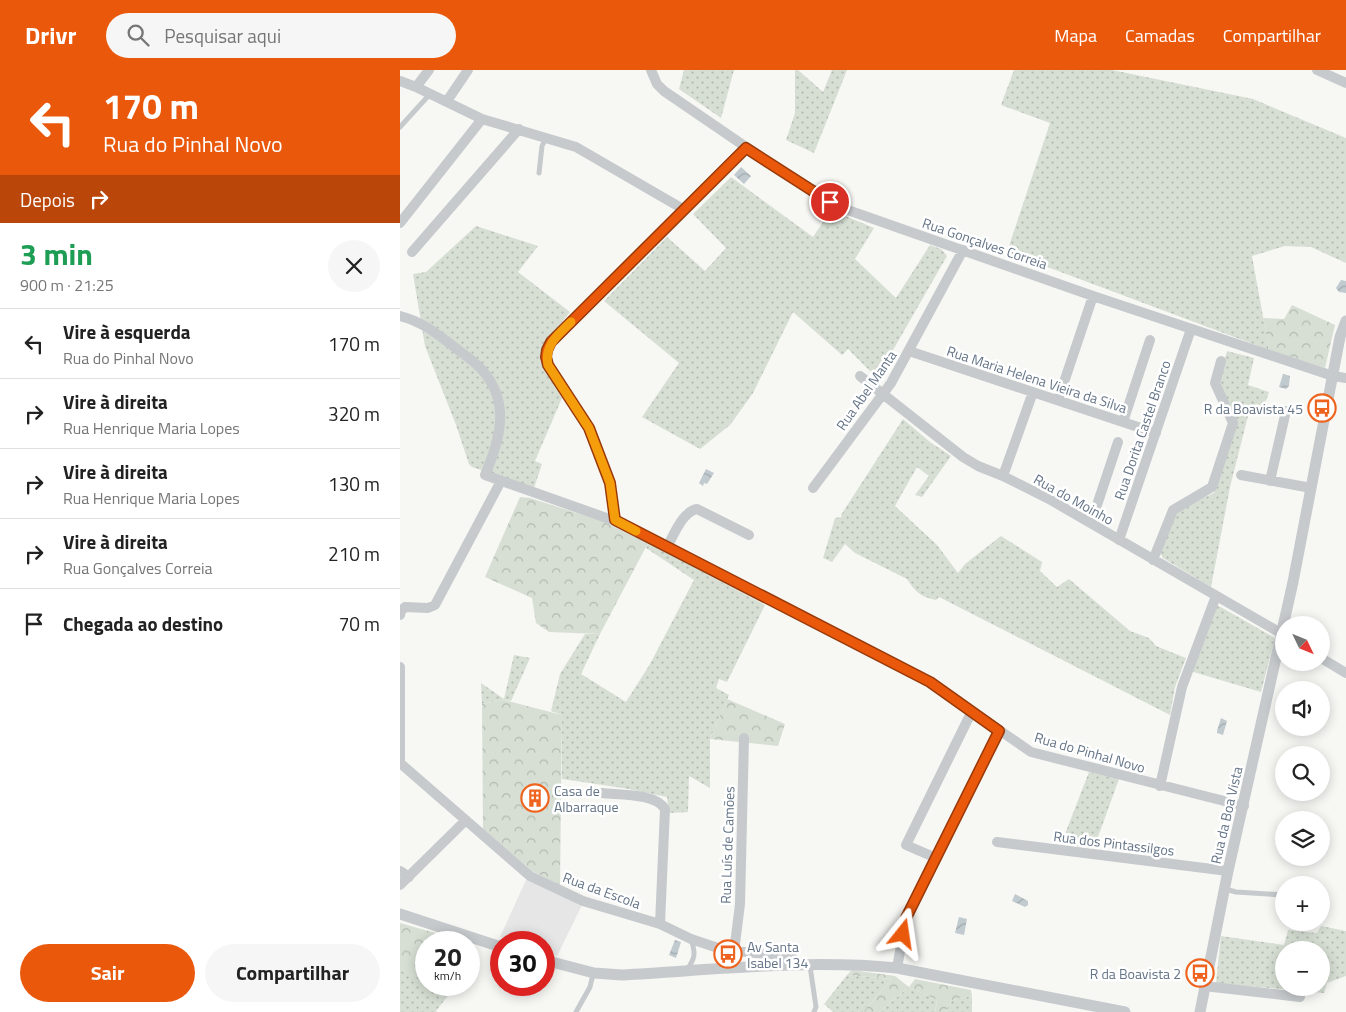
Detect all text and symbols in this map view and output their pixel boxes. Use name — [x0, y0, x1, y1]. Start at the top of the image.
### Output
search box — [106, 13, 456, 58]
text: Drivr — [25, 17, 76, 53]
icon: search — [124, 21, 152, 49]
text: Pesquisar aqui — [164, 21, 281, 50]
text: Mapa — [1054, 22, 1097, 49]
text: Camadas — [1125, 22, 1195, 49]
text: Compartilhar — [1223, 22, 1321, 49]
text: 170 m — [103, 79, 199, 133]
icon: left — [20, 90, 85, 155]
text: Rua do Pinhal Novo — [103, 127, 283, 161]
pin — [809, 181, 851, 223]
text: Depois — [20, 185, 75, 214]
icon: right — [85, 185, 113, 213]
icon: arrive — [816, 188, 844, 216]
street label: Rua Gonçalves Correia — [920, 212, 1050, 274]
text: 3 min — [20, 231, 93, 277]
button: close — [328, 240, 380, 292]
text: 900 m · 21:25 — [20, 273, 114, 297]
text: Vire à esquerda — [63, 317, 191, 346]
text: 170 m — [328, 329, 380, 358]
icon: left — [20, 330, 48, 358]
street label: Rua Maria Helena Vieira da Silva — [944, 340, 1130, 418]
text: Rua do Pinhal Novo — [63, 346, 194, 370]
street label: Rua Abel Manta — [831, 346, 901, 434]
street label: Rua Dorita Castel Branco — [1108, 357, 1176, 503]
text: Vire à direita — [63, 387, 168, 416]
bus stop icon: R da Boavista 45 — [1307, 393, 1337, 423]
place label: R da Boavista 45 — [1204, 398, 1303, 419]
text: 320 m — [328, 399, 380, 428]
icon: right — [20, 400, 48, 428]
text: Rua Henrique Maria Lopes — [63, 416, 240, 440]
text: Vire à direita — [63, 457, 168, 486]
street label: Rua do Moinho — [1030, 468, 1118, 530]
text: 130 m — [328, 469, 380, 498]
icon: right — [20, 470, 48, 498]
text: Rua Henrique Maria Lopes — [63, 486, 240, 510]
text: Vire à direita — [63, 527, 168, 556]
text: 210 m — [328, 539, 380, 568]
icon: right — [20, 540, 48, 568]
text: Rua Gonçalves Correia — [63, 556, 213, 580]
text: Chegada ao destino — [63, 609, 223, 638]
text: 70 m — [339, 609, 380, 638]
icon: arrive — [20, 610, 48, 638]
north arrow — [1275, 616, 1330, 671]
map controls — [1275, 616, 1330, 996]
button: sound — [1275, 681, 1330, 736]
street label: Rua do Pinhal Novo — [1032, 726, 1148, 778]
button: search — [1275, 746, 1330, 801]
street label: Rua da Boa Vista — [1205, 764, 1247, 866]
place label: Casa de Albarraque — [554, 780, 619, 817]
building icon: Casa de Albarraque — [520, 783, 550, 813]
street label: Rua Luís de Camões — [714, 786, 740, 904]
button: layers — [1275, 811, 1330, 866]
street label: Rua dos Pintassilgos — [1052, 825, 1176, 861]
street label: Rua da Escola — [560, 866, 644, 914]
button: + — [1275, 876, 1330, 931]
position arrow — [876, 907, 928, 959]
speed limit sign: 30 — [490, 931, 555, 996]
place label: Av Santa Isabel 134 — [747, 936, 808, 973]
text: 20 — [433, 938, 462, 976]
bus stop icon: Av Santa Isabel 134 — [713, 939, 743, 969]
button: − — [1275, 941, 1330, 996]
button: Sair — [20, 944, 195, 1002]
button: Compartilhar — [205, 944, 380, 1002]
bus stop icon: R da Boavista 2 — [1185, 958, 1215, 988]
place label: R da Boavista 2 — [1090, 963, 1181, 984]
text: km/h — [434, 966, 461, 985]

